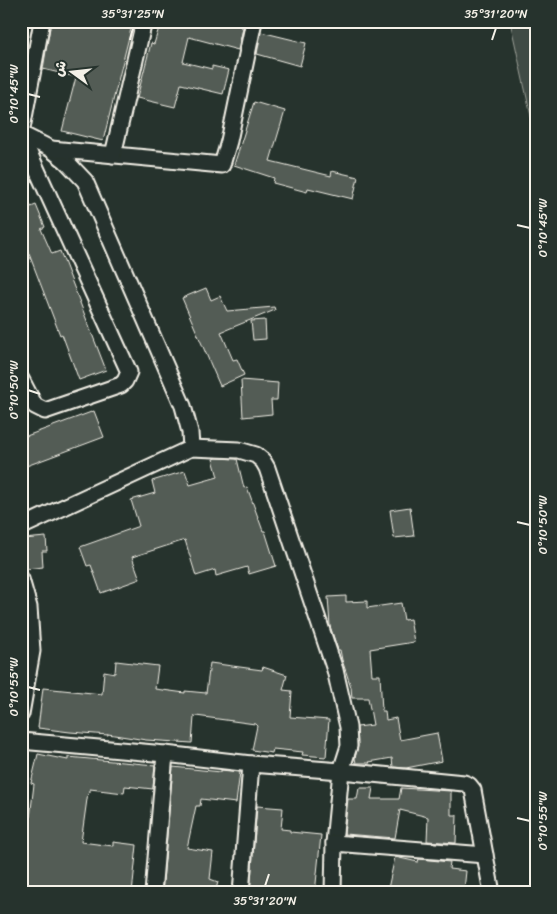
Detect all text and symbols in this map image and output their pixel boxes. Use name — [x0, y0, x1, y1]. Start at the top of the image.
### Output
text: 35°31'25"N — [102, 3, 165, 25]
text: 35°31'20"N — [464, 3, 528, 25]
north arrow — [48, 48, 98, 98]
text: ش — [46, 58, 74, 79]
text: 0°10'45"W — [3, 64, 25, 123]
text: 0°10'45"W — [532, 198, 554, 257]
text: 0°10'50"W — [3, 360, 25, 420]
text: 0°10'50"W — [532, 495, 554, 555]
text: 0°10'55"W — [3, 657, 25, 716]
text: 0°10'55"W — [532, 791, 554, 850]
text: 35°31'20"N — [233, 890, 297, 912]

